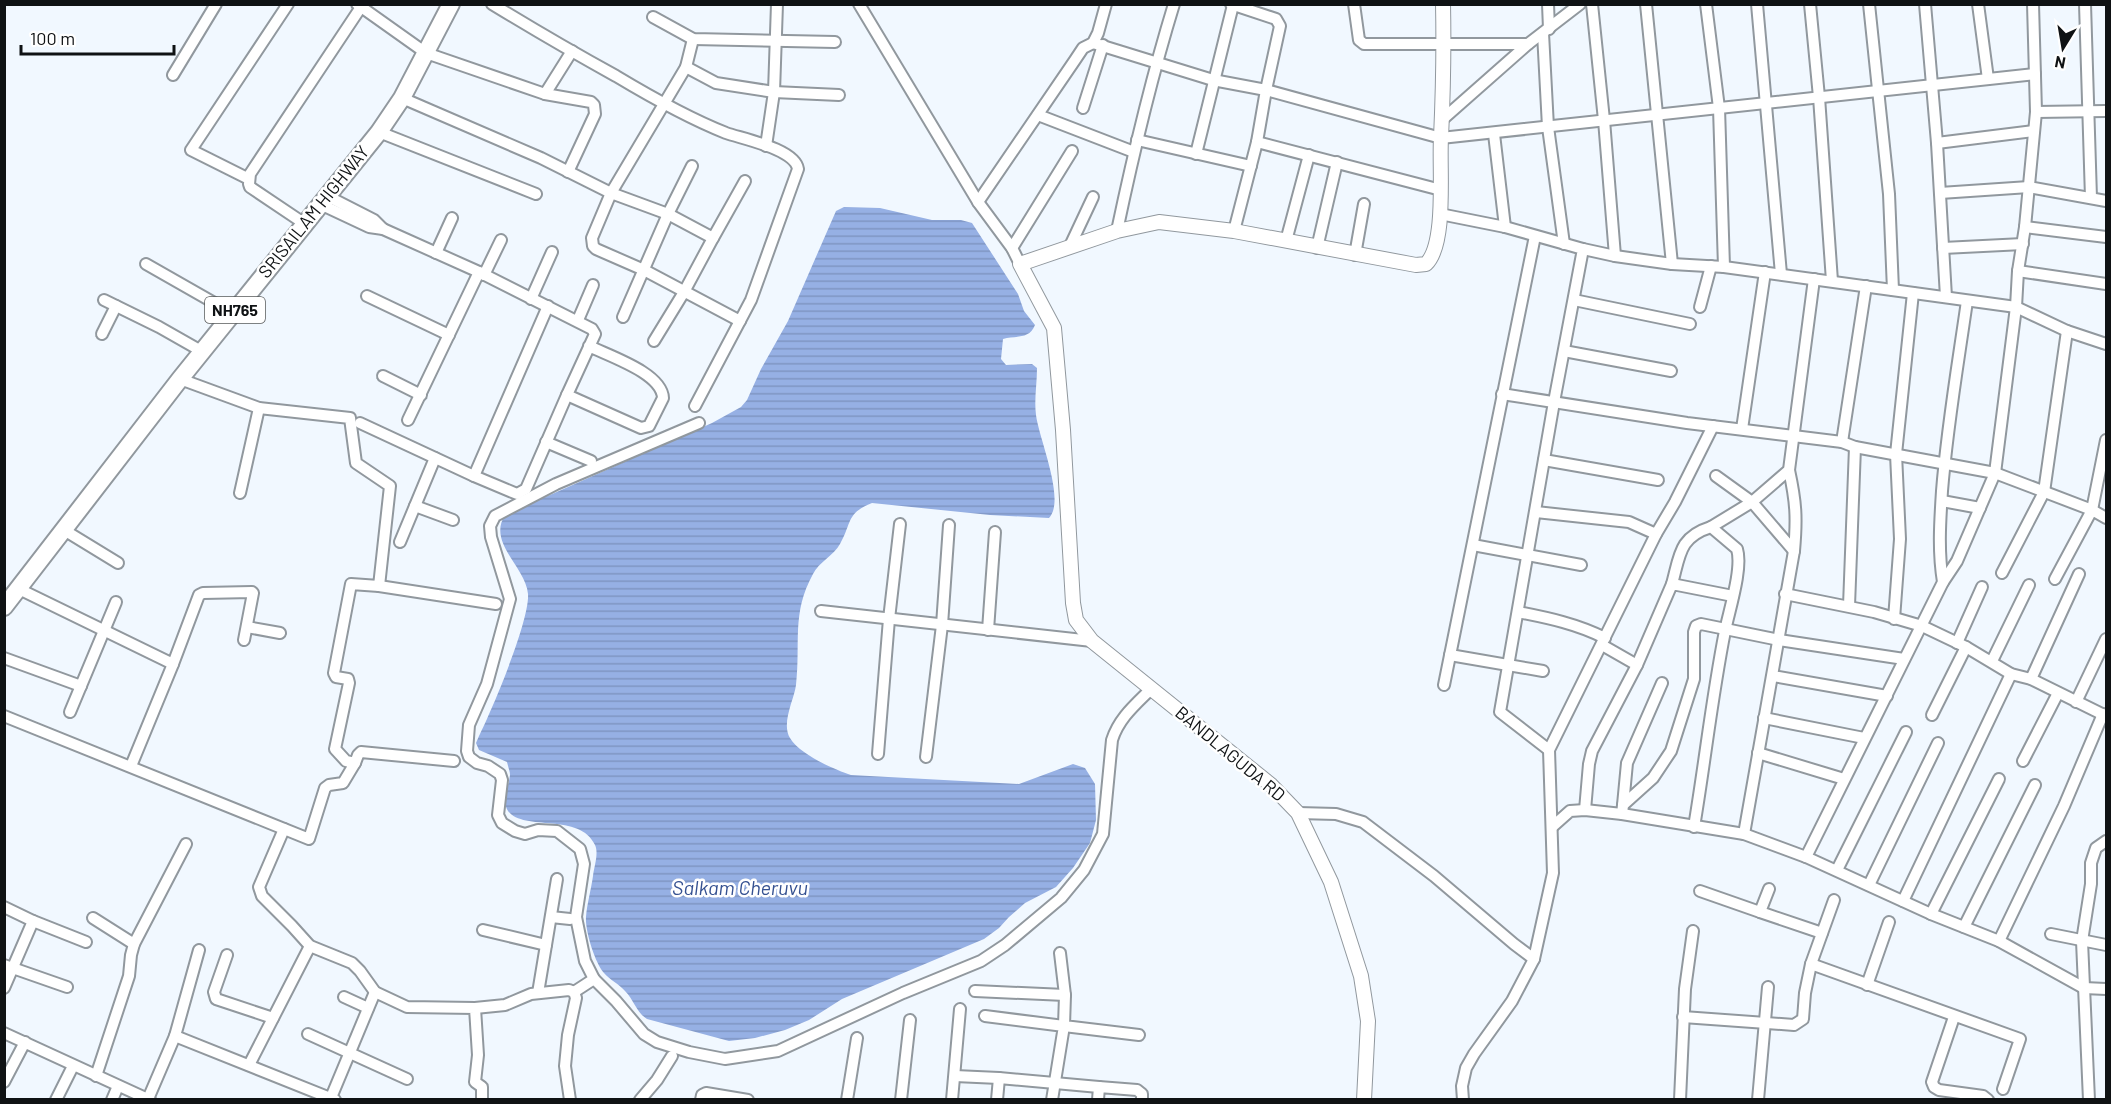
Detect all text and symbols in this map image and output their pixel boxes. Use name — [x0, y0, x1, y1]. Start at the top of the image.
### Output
scale bar — [21, 18, 174, 56]
north arrow — [2033, 18, 2093, 78]
text: 100 m — [30, 27, 75, 49]
text: N — [2053, 53, 2067, 74]
street label: SRISAILAM HIGHWAY — [253, 141, 373, 282]
road number: NH765 — [205, 297, 265, 323]
street label: BANDLAGUDA RD — [1171, 701, 1290, 806]
water label: Salkam Cheruvu — [672, 875, 808, 899]

